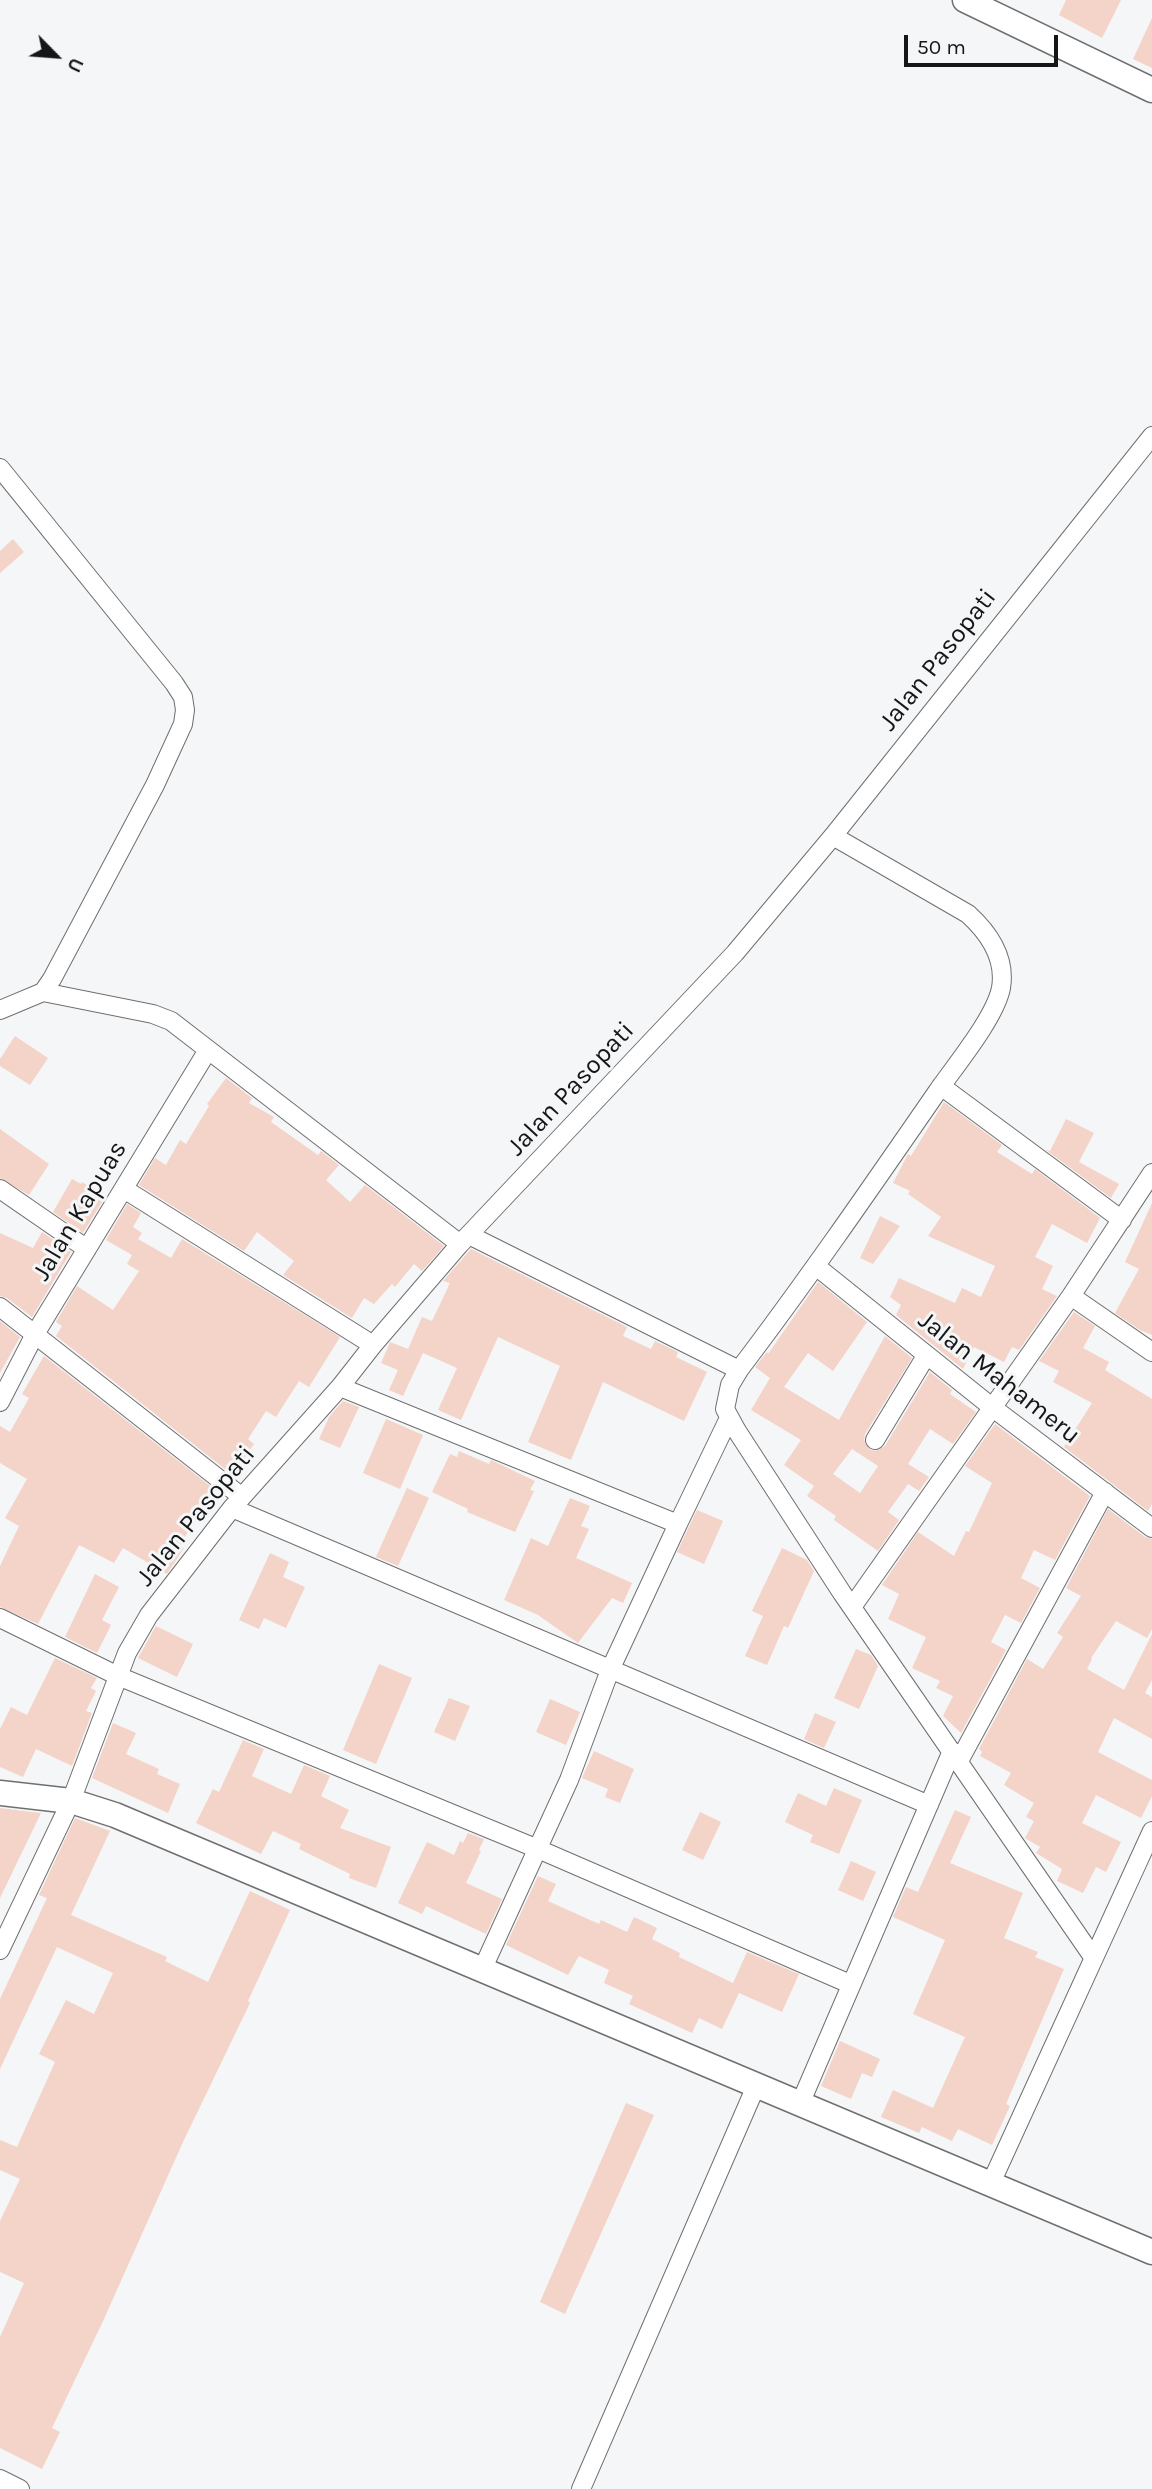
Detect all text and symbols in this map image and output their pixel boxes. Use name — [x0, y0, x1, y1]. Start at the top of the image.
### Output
north arrow — [21, 21, 91, 91]
scale bar — [907, 21, 1061, 65]
text: 50 m — [917, 35, 966, 59]
text: U — [62, 54, 88, 75]
street label: Jalan Pasopati — [873, 583, 1003, 737]
street label: Jalan Pasopati — [501, 1016, 641, 1162]
street label: Jalan Kapuas — [26, 1136, 134, 1286]
street label: Jalan Mahameru — [912, 1305, 1086, 1451]
street label: Jalan Pasopati — [130, 1439, 262, 1593]

